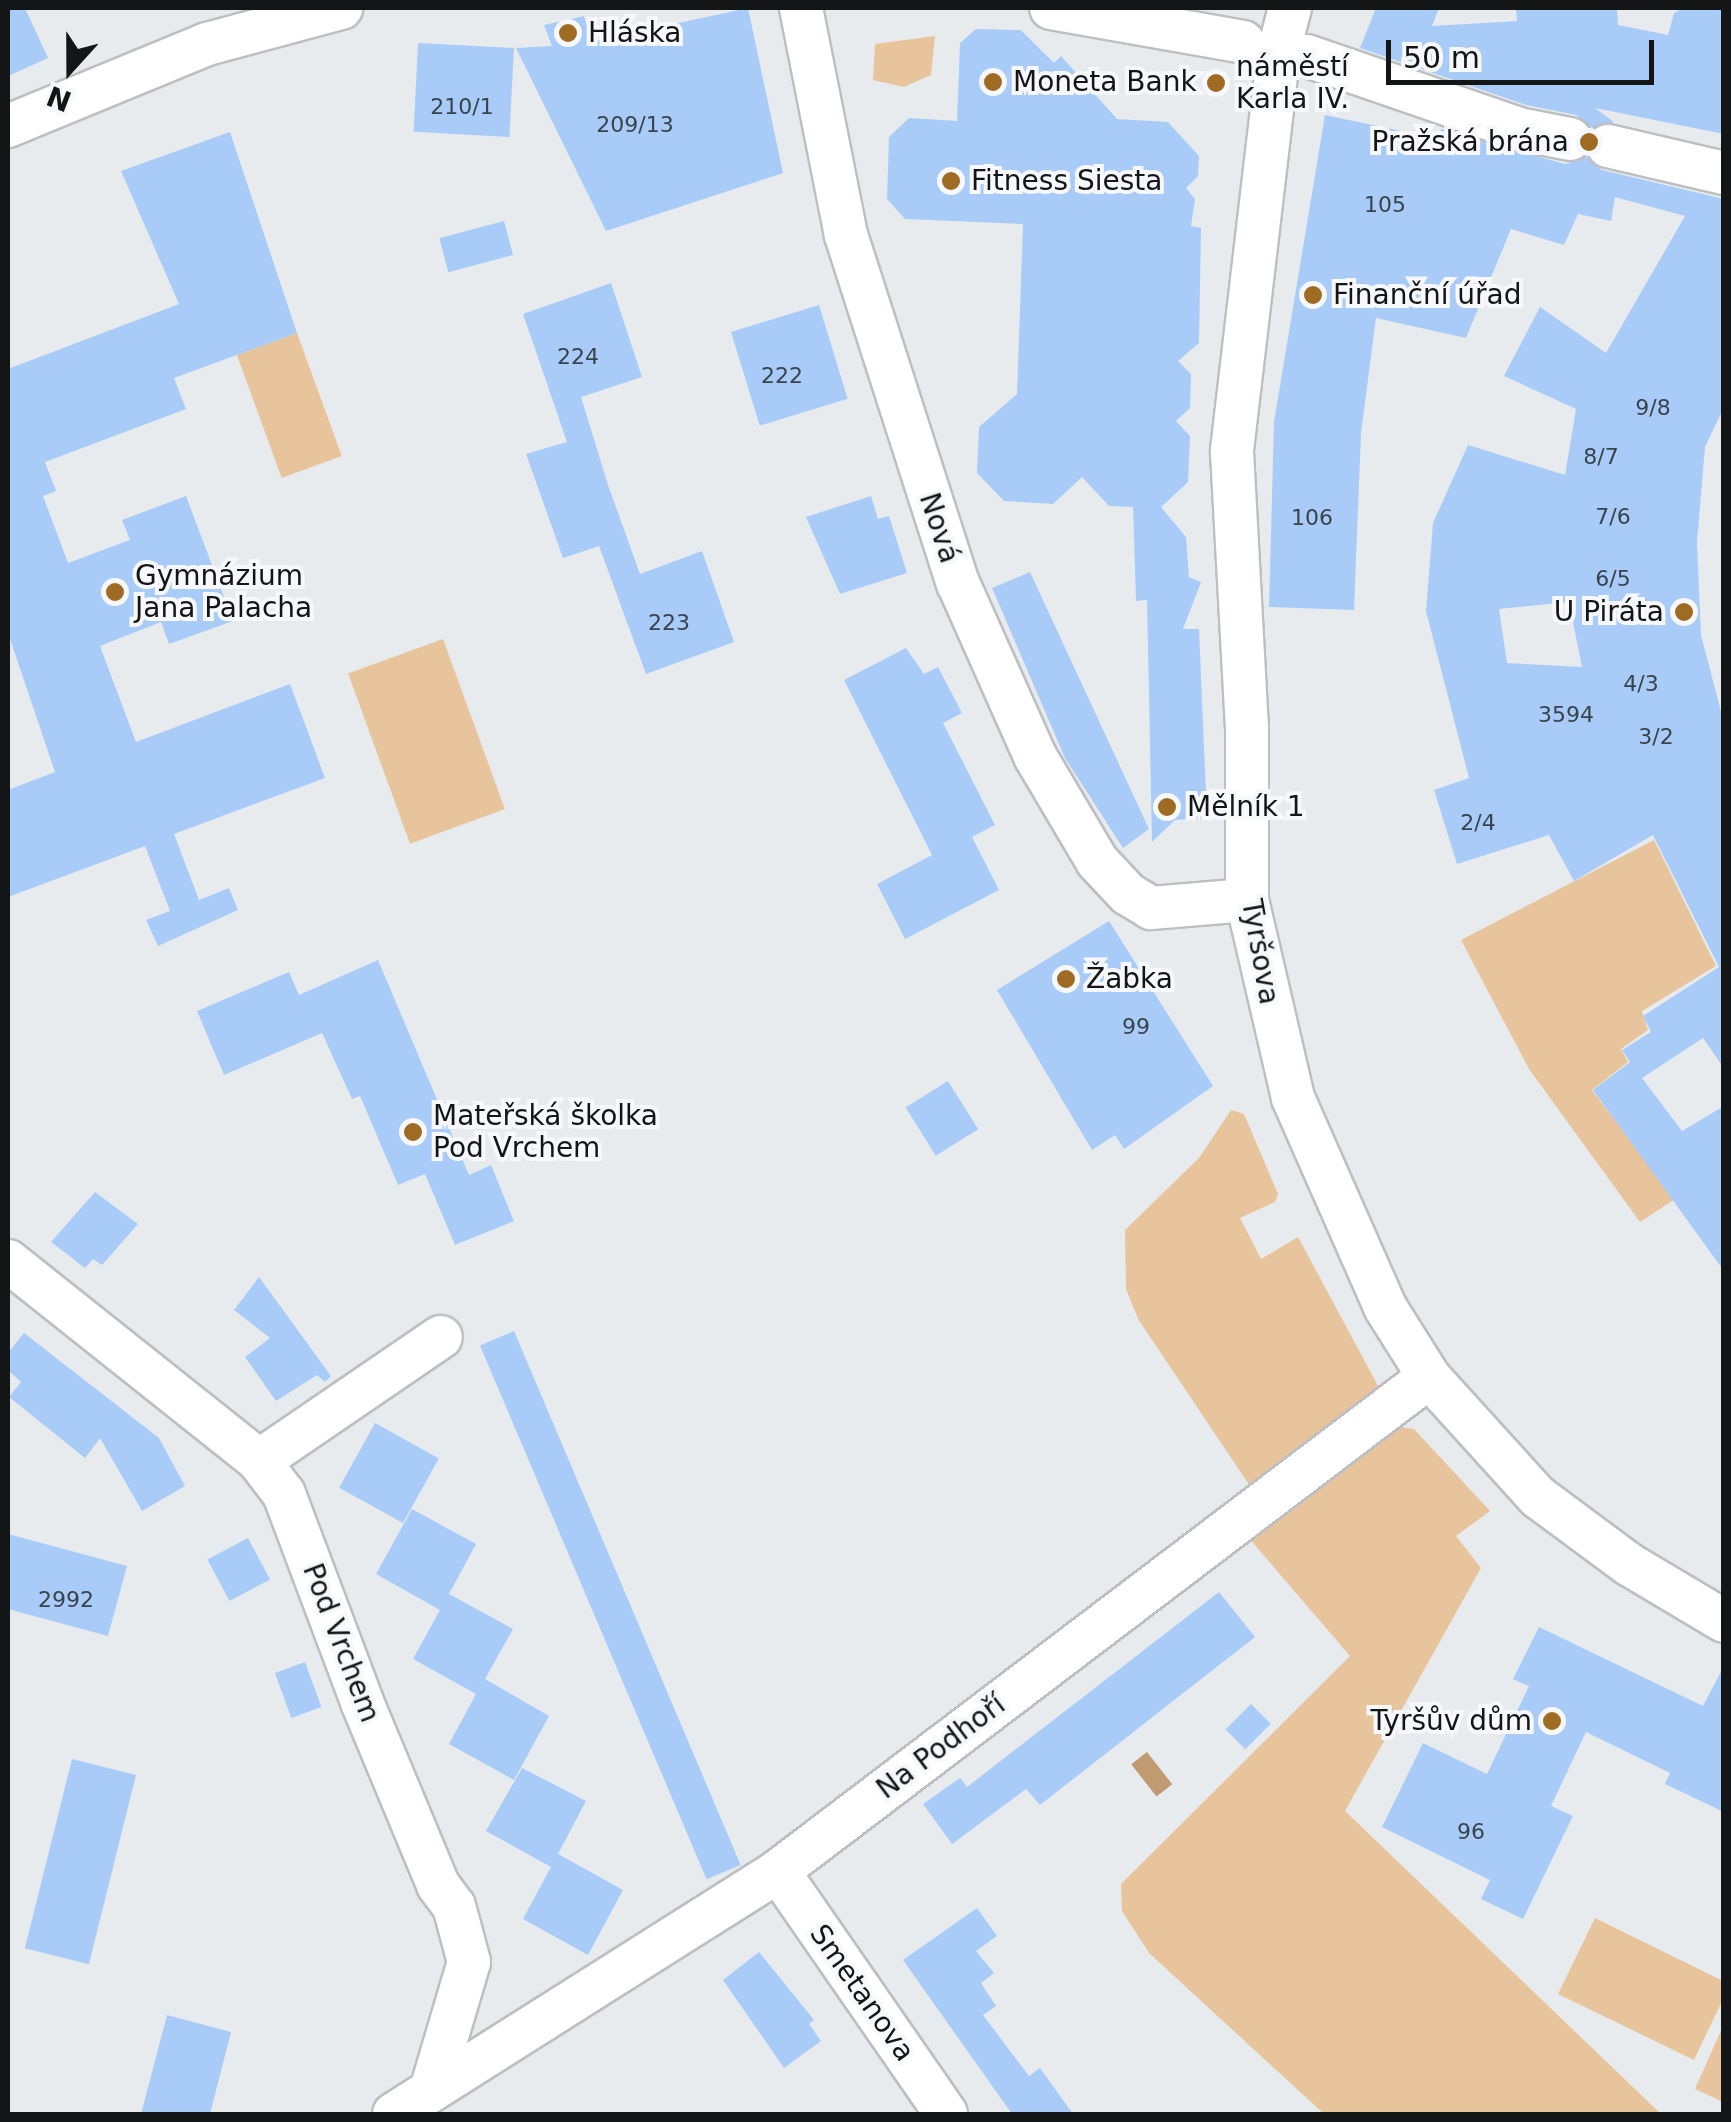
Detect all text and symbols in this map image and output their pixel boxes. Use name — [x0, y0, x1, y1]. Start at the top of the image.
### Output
place label: Hláska — [588, 16, 681, 50]
north arrow — [20, 20, 120, 120]
scale bar — [1391, 20, 1658, 82]
marker: Hláska — [557, 22, 579, 44]
text: 50 m — [1403, 40, 1480, 75]
place label: náměstí Karla IV. — [1236, 50, 1349, 116]
place label: Moneta Bank — [1013, 65, 1197, 99]
marker: Moneta Bank — [982, 71, 1004, 93]
marker: náměstí Karla IV. — [1205, 72, 1227, 94]
text: N — [42, 79, 76, 118]
house number: 210/1 — [430, 94, 494, 120]
house number: 209/13 — [596, 112, 674, 138]
place label: Pražská brána — [1372, 125, 1569, 159]
marker: Pražská brána — [1578, 131, 1600, 153]
place label: Fitness Siesta — [971, 164, 1162, 198]
marker: Fitness Siesta — [940, 170, 962, 192]
house number: 105 — [1364, 192, 1406, 218]
place label: Finanční úřad — [1333, 278, 1522, 312]
marker: Finanční úřad — [1302, 284, 1324, 306]
house number: 224 — [557, 344, 599, 370]
house number: 222 — [761, 363, 803, 389]
house number: 9/8 — [1635, 395, 1671, 421]
house number: 8/7 — [1583, 444, 1619, 470]
street label: Nová — [912, 489, 966, 567]
house number: 7/6 — [1595, 504, 1631, 530]
house number: 106 — [1291, 505, 1333, 531]
place label: Gymnázium Jana Palacha — [135, 559, 312, 625]
house number: 6/5 — [1595, 566, 1631, 592]
marker: Gymnázium Jana Palacha — [104, 581, 126, 603]
place label: U Piráta — [1554, 595, 1664, 629]
marker: U Piráta — [1673, 601, 1695, 623]
house number: 223 — [648, 610, 690, 636]
house number: 4/3 — [1623, 671, 1659, 697]
house number: 3594 — [1538, 702, 1594, 728]
house number: 3/2 — [1638, 724, 1674, 750]
place label: Mělník 1 — [1187, 790, 1305, 824]
marker: Mělník 1 — [1156, 796, 1178, 818]
house number: 2/4 — [1460, 810, 1496, 836]
street label: Tyršova — [1234, 897, 1286, 1007]
place label: Žabka — [1086, 962, 1173, 996]
marker: Žabka — [1055, 968, 1077, 990]
house number: 99 — [1122, 1014, 1150, 1040]
place label: Mateřská školka Pod Vrchem — [433, 1099, 658, 1165]
marker: Mateřská školka Pod Vrchem — [402, 1121, 424, 1143]
street label: Pod Vrchem — [295, 1559, 387, 1727]
house number: 2992 — [38, 1587, 94, 1613]
street label: Na Podhoří — [870, 1688, 1012, 1806]
place label: Tyršův dům — [1371, 1704, 1532, 1738]
marker: Tyršův dům — [1541, 1710, 1563, 1732]
house number: 96 — [1457, 1819, 1485, 1845]
street label: Smetanova — [803, 1918, 921, 2068]

